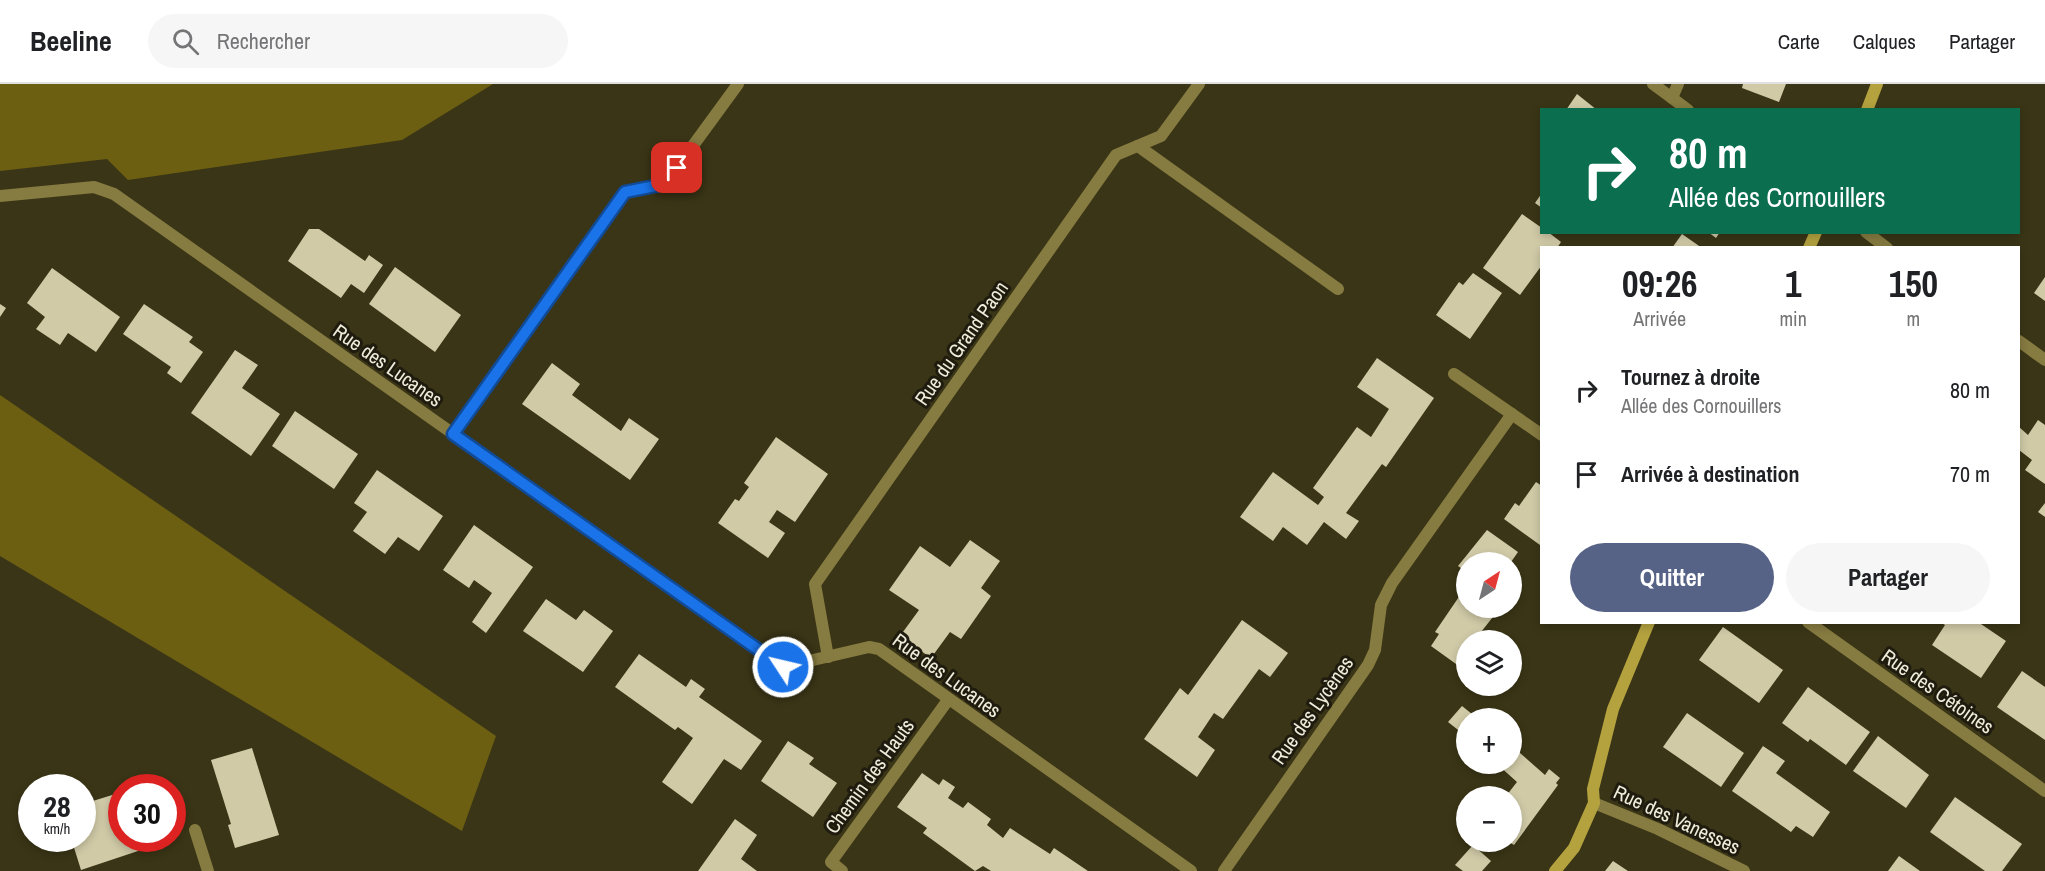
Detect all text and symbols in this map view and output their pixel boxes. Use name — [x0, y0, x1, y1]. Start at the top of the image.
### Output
search box — [148, 14, 568, 68]
text: Beeline — [30, 22, 112, 60]
icon: search — [169, 25, 202, 58]
text: Rechercher — [217, 26, 310, 56]
text: Carte — [1778, 27, 1820, 56]
text: Calques — [1853, 27, 1916, 56]
text: Partager — [1949, 27, 2015, 56]
text: 80 m — [1669, 125, 1748, 181]
icon: right — [1570, 132, 1648, 210]
pin — [651, 142, 702, 193]
icon: arrive — [660, 151, 693, 184]
text: Allée des Cornouillers — [1669, 179, 1886, 215]
text: 09:26 — [1622, 260, 1697, 308]
text: 1 — [1785, 260, 1801, 308]
text: 150 — [1889, 260, 1938, 308]
street label: Rue du Grand Paon — [908, 276, 1014, 410]
text: Arrivée — [1633, 305, 1686, 332]
text: min — [1779, 305, 1807, 332]
text: m — [1907, 305, 1920, 332]
street label: Rue des Lucanes — [328, 317, 448, 413]
text: Tournez à droite — [1621, 362, 1760, 392]
icon: right — [1570, 374, 1603, 407]
text: 80 m — [1950, 375, 1990, 405]
text: Allée des Cornouillers — [1621, 392, 1781, 419]
icon: arrive — [1570, 458, 1603, 491]
text: Arrivée à destination — [1621, 459, 1799, 489]
text: 70 m — [1950, 459, 1990, 489]
button: Quitter — [1570, 543, 1774, 612]
button: Partager — [1786, 543, 1990, 612]
north arrow — [1456, 552, 1522, 618]
map controls — [1456, 552, 1522, 852]
street label: Rue des Lucanes — [887, 627, 1007, 723]
button: layers — [1456, 630, 1522, 696]
position arrow — [751, 635, 815, 699]
street label: Rue des Cétoines — [1876, 642, 2000, 740]
street label: Rue des Lycènes — [1265, 651, 1359, 769]
button: + — [1456, 708, 1522, 774]
street label: Chemin des Hauts — [818, 713, 920, 839]
speed limit sign: 30 — [108, 774, 186, 852]
street label: Rue des Vanesses — [1609, 778, 1745, 860]
text: 28 — [43, 786, 71, 826]
button: − — [1456, 786, 1522, 852]
text: km/h — [44, 818, 70, 839]

